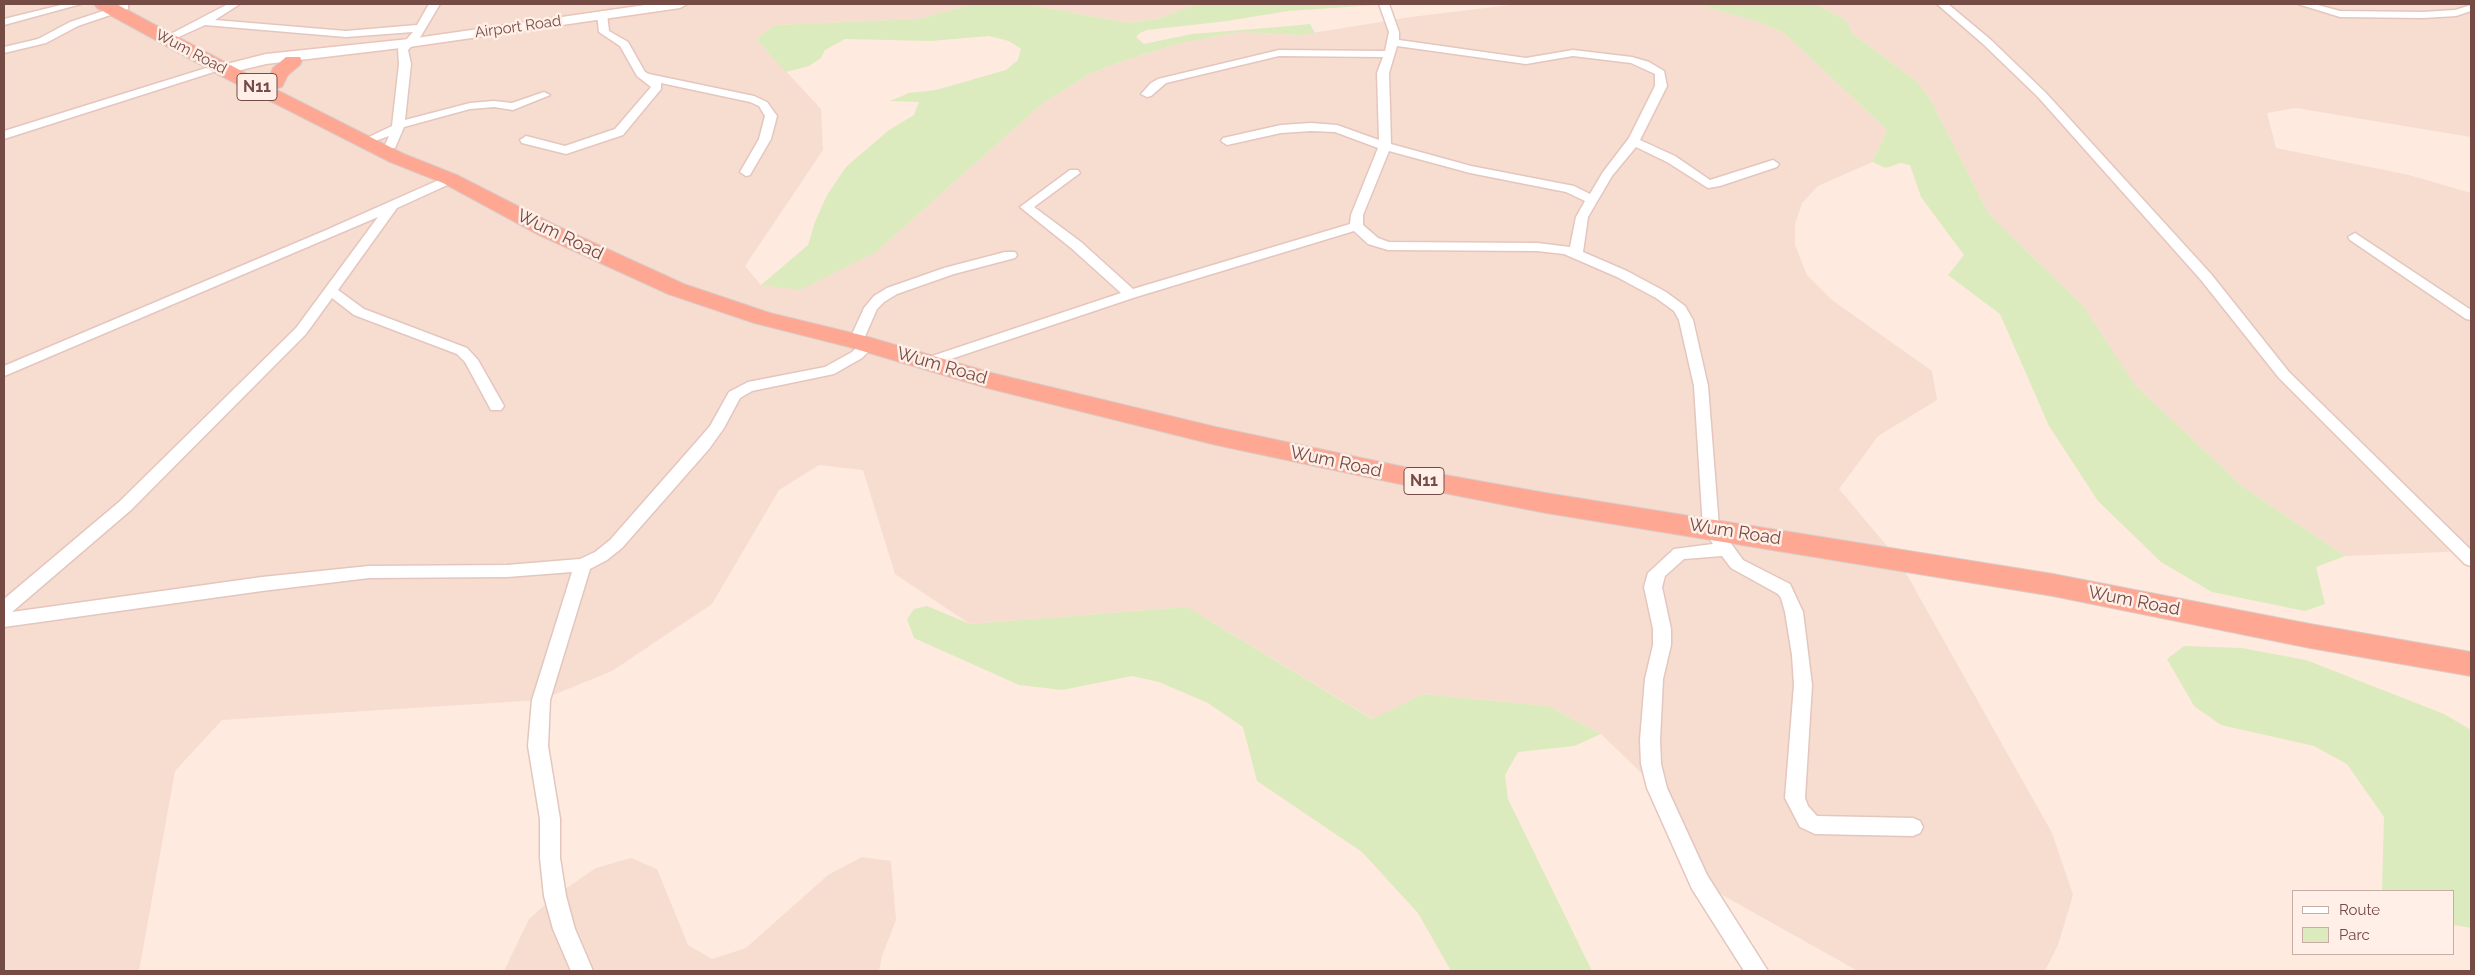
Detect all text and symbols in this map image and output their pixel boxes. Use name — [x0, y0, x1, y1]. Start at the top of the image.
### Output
street label: Airport Road — [474, 12, 562, 42]
street label: Wum Road — [153, 26, 229, 78]
road number: N11 — [237, 74, 277, 100]
street label: Wum Road — [513, 205, 607, 265]
street label: Wum Road — [894, 343, 990, 389]
street label: Wum Road — [1288, 442, 1384, 482]
road number: N11 — [1404, 468, 1444, 494]
street label: Wum Road — [1687, 514, 1783, 550]
street label: Wum Road — [2086, 582, 2182, 620]
legend — [2292, 890, 2455, 955]
text: Route — [2339, 901, 2380, 919]
text: Parc — [2339, 926, 2370, 944]

